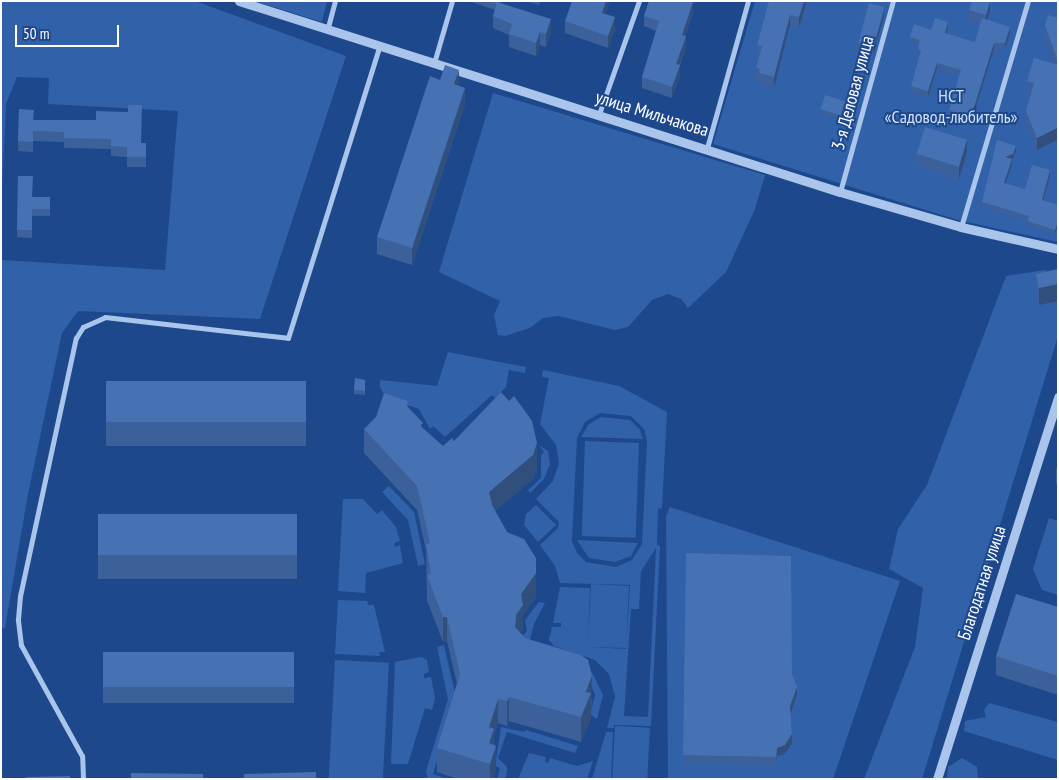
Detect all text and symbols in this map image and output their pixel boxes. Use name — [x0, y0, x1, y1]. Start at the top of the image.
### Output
scale bar — [18, 15, 121, 47]
text: 50 m — [23, 24, 49, 43]
street label: 3-я Деловая улица — [827, 33, 879, 153]
park label: НСТ «Садовод-любитель» — [885, 86, 1017, 128]
street label: улица Мильчакова — [593, 87, 711, 141]
street label: Благодатная улица — [953, 523, 1011, 643]

